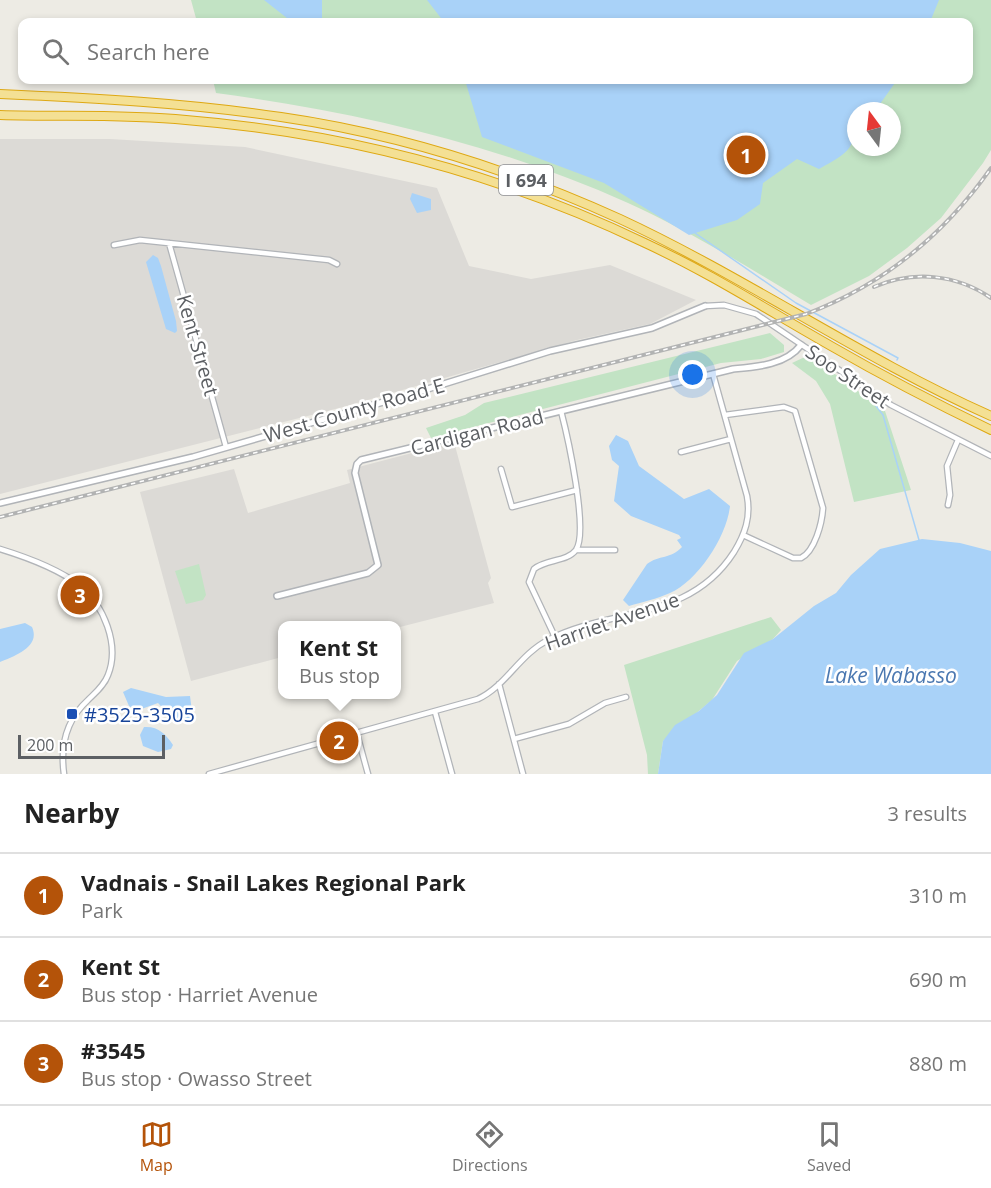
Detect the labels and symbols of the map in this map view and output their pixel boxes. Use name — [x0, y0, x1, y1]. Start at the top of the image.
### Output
north arrow — [847, 102, 901, 156]
pin: 1 — [726, 132, 766, 178]
road number: I 694 — [499, 165, 553, 195]
street label: Kent Street — [171, 291, 225, 399]
street label: Soo Street — [801, 338, 895, 414]
your location — [678, 360, 707, 389]
street label: West County Road E — [260, 371, 448, 449]
street label: Cardigan Road — [408, 402, 546, 462]
pin: 3 — [60, 572, 100, 618]
street label: Harriet Avenue — [541, 585, 683, 657]
water label: Lake Wabasso — [825, 661, 957, 689]
place label: #3525-3505 — [84, 701, 195, 728]
marker: #3525-3505 — [65, 707, 79, 721]
pin: 2 — [320, 718, 358, 764]
scale bar — [18, 732, 165, 760]

